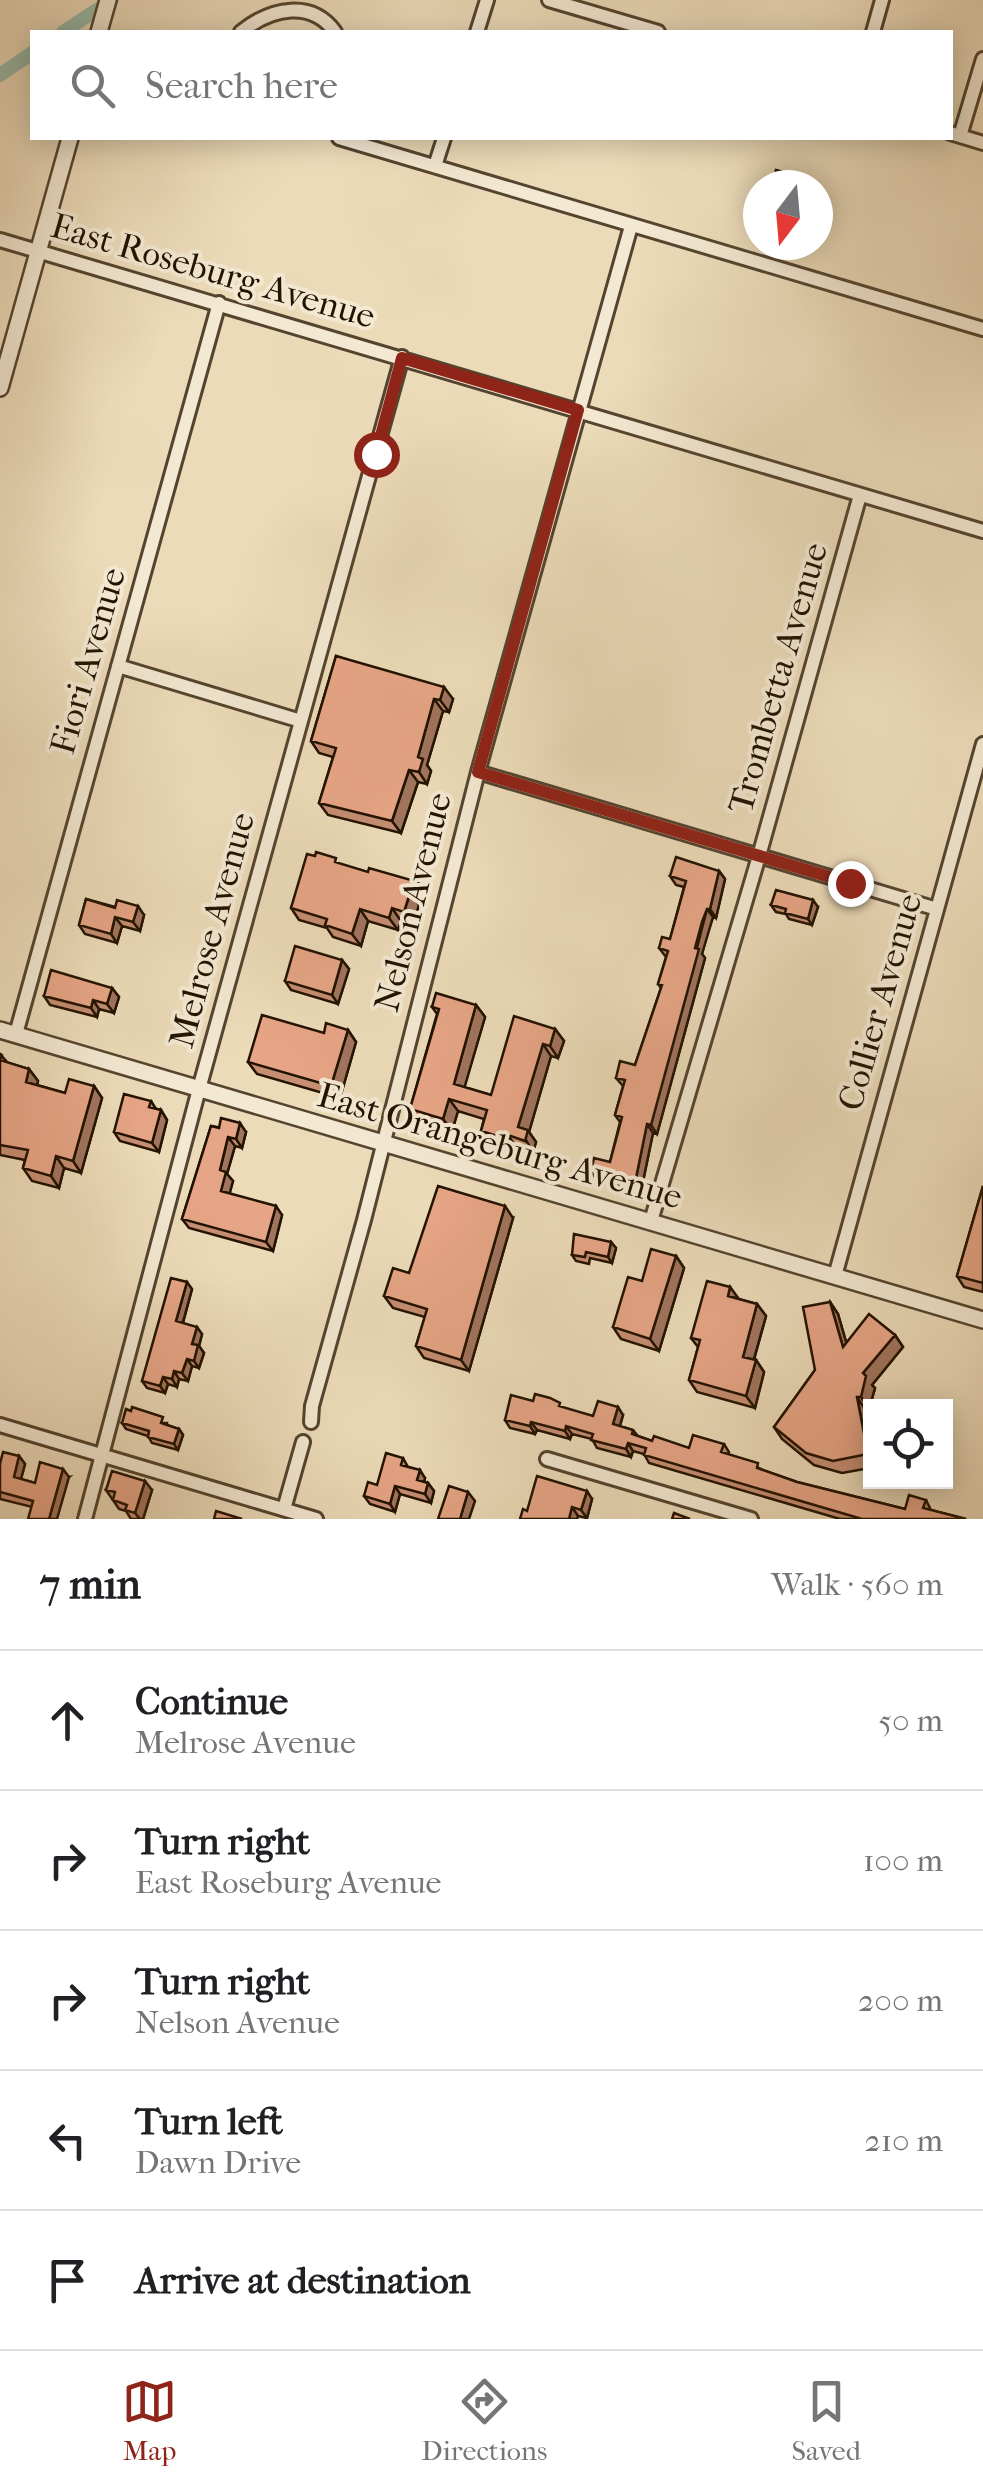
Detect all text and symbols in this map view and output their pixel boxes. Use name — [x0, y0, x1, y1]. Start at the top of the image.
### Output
search box — [30, 30, 953, 140]
icon: search — [65, 58, 120, 113]
text: Search here — [145, 63, 338, 108]
north arrow — [743, 170, 833, 260]
street label: East Roseburg Avenue — [46, 205, 380, 337]
route start — [354, 432, 400, 478]
street label: Trombetta Avenue — [720, 538, 836, 818]
street label: Fiori Avenue — [42, 563, 134, 759]
street label: Nelson Avenue — [366, 788, 460, 1016]
street label: Melrose Avenue — [161, 808, 263, 1052]
route end — [828, 861, 874, 907]
street label: Collier Avenue — [830, 889, 930, 1115]
street label: East Orangeburg Avenue — [313, 1074, 687, 1218]
map controls — [863, 1399, 953, 1489]
button: locate — [863, 1399, 953, 1489]
text: 7 min — [40, 1560, 141, 1609]
text: Walk · 560 m — [771, 1566, 943, 1603]
text: Continue — [135, 1679, 288, 1724]
icon: ahead — [40, 1693, 95, 1748]
text: 50 m — [878, 1702, 943, 1739]
text: Melrose Avenue — [135, 1724, 356, 1761]
text: Turn right — [135, 1819, 310, 1864]
icon: right — [40, 1833, 95, 1888]
text: 100 m — [863, 1842, 943, 1879]
text: East Roseburg Avenue — [135, 1864, 441, 1901]
text: Turn right — [135, 1959, 310, 2004]
icon: right — [40, 1973, 95, 2028]
text: 200 m — [858, 1982, 943, 2019]
text: Nelson Avenue — [135, 2004, 340, 2041]
text: Turn left — [135, 2099, 283, 2144]
icon: left — [40, 2113, 95, 2168]
text: 210 m — [864, 2122, 943, 2159]
text: Dawn Drive — [135, 2144, 301, 2181]
icon: arrive — [40, 2253, 95, 2308]
text: Arrive at destination — [135, 2258, 471, 2303]
tab: Map — [122, 2374, 177, 2467]
tab: Directions — [421, 2374, 547, 2467]
tab: Saved — [791, 2374, 861, 2467]

